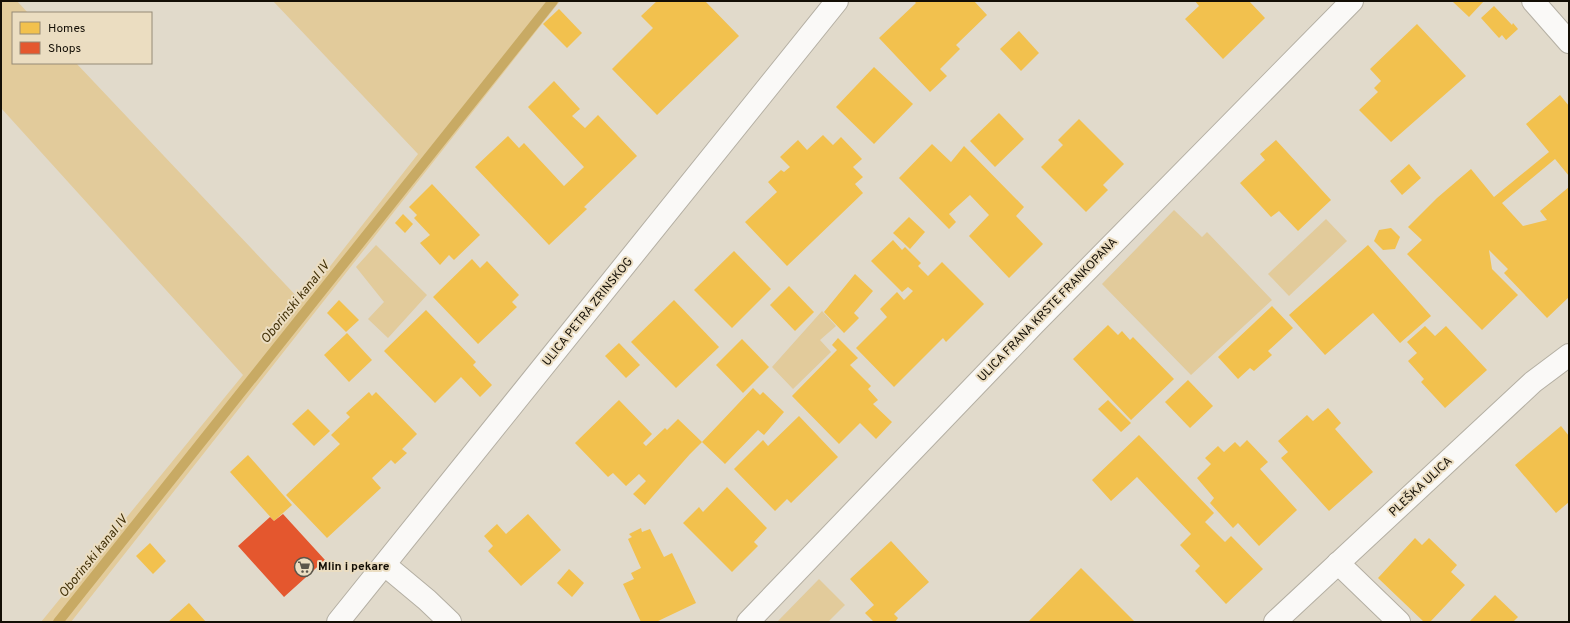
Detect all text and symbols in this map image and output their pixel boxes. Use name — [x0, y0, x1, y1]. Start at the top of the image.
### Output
legend — [12, 12, 152, 64]
text: Homes — [48, 21, 85, 37]
text: Shops — [48, 41, 81, 57]
street label: ULICA FRANA KRSTE FRANKOPANA — [975, 234, 1121, 386]
street label: ULICA PETRA ZRINSKOG — [539, 254, 637, 370]
water label: Oborinski kanal IV — [258, 257, 335, 347]
street label: PLEŠKA ULICA — [1386, 454, 1456, 520]
water label: Oborinski kanal IV — [56, 511, 133, 601]
supermarket icon: Mlin i pekare — [293, 556, 315, 578]
place label: Mlin i pekare — [318, 559, 390, 575]

